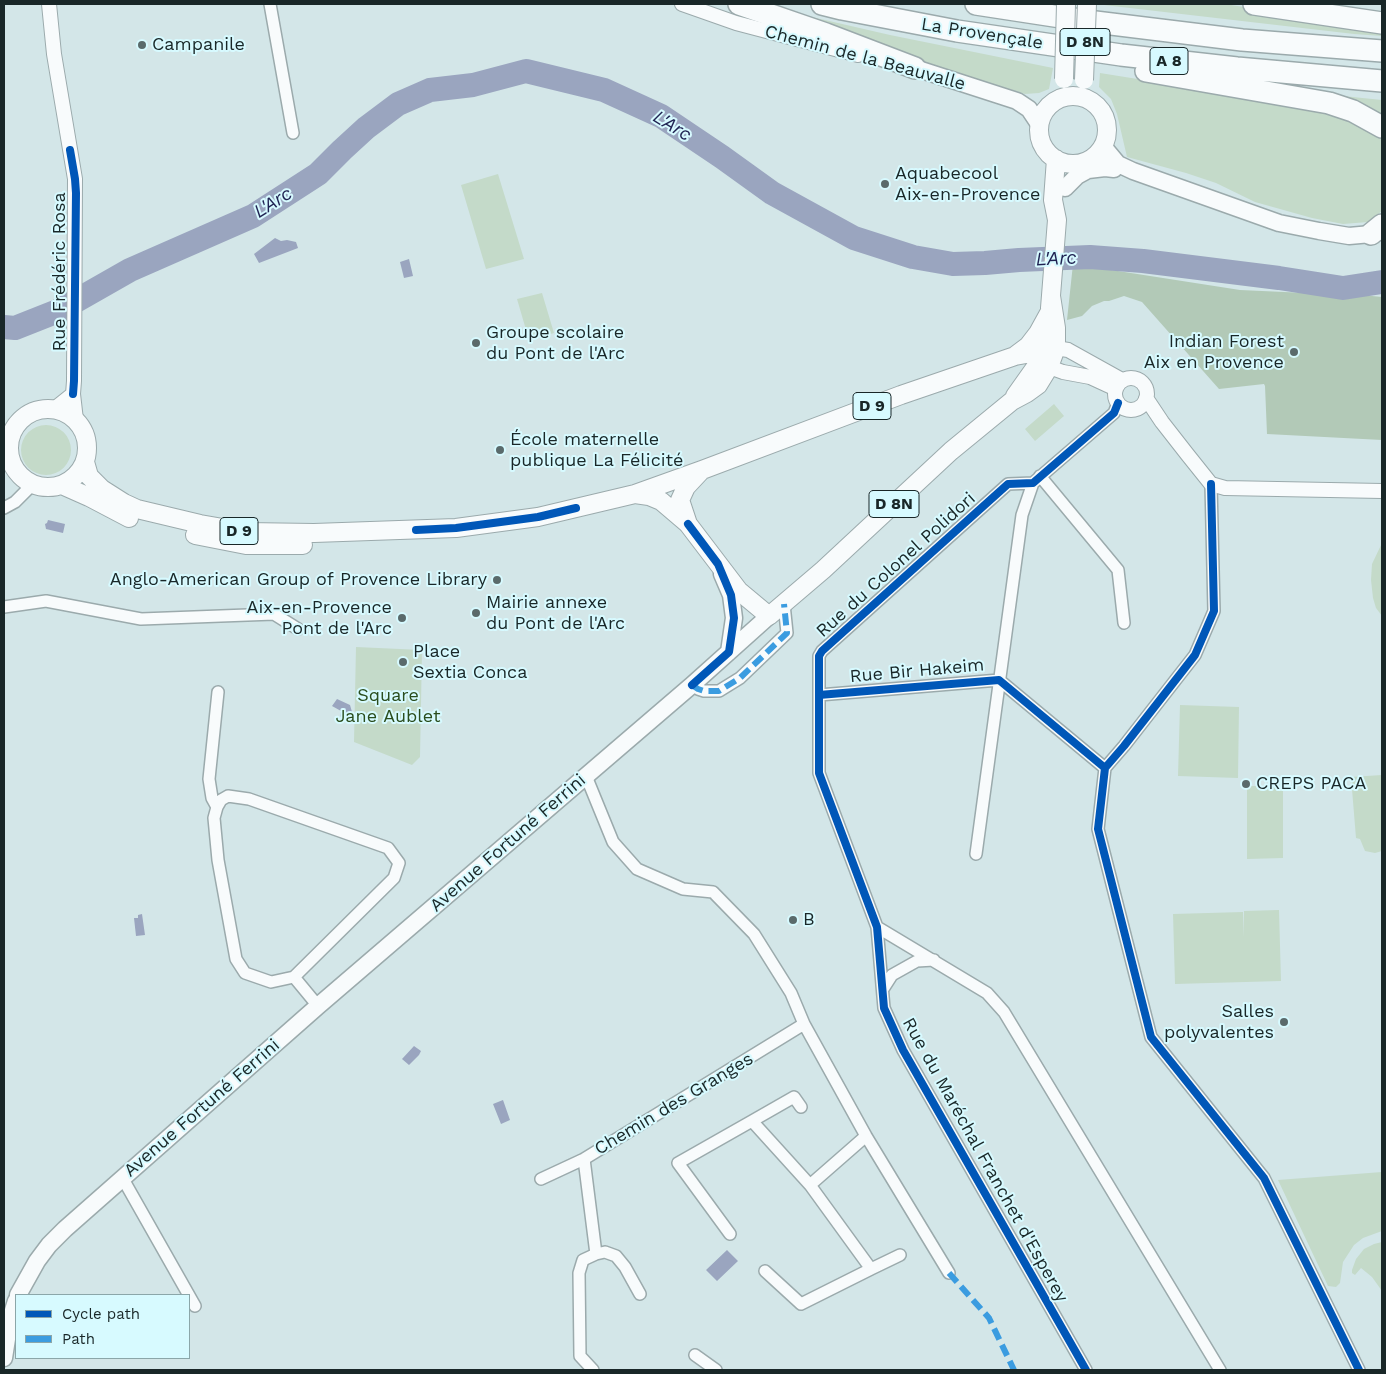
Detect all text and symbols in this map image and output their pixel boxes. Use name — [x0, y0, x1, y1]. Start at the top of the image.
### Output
street label: La Provençale — [920, 14, 1044, 54]
street label: Chemin de la Beauvalle — [762, 21, 968, 95]
road number: D 8N — [1060, 28, 1110, 56]
place label: Campanile — [152, 34, 245, 56]
marker: Campanile — [136, 39, 148, 51]
road number: A 8 — [1150, 48, 1188, 74]
water label: L'Arc — [649, 106, 695, 146]
place label: Aquabecool Aix-en-Provence — [895, 163, 1040, 205]
marker: Aquabecool Aix-en-Provence — [879, 178, 891, 190]
water label: L'Arc — [250, 183, 296, 223]
street label: Rue Frédéric Rosa — [49, 192, 71, 352]
water label: L'Arc — [1035, 247, 1077, 271]
place label: Groupe scolaire du Pont de l'Arc — [486, 322, 625, 364]
place label: Indian Forest Aix en Provence — [1144, 331, 1284, 374]
marker: Groupe scolaire du Pont de l'Arc — [470, 337, 482, 349]
marker: Indian Forest Aix en Provence — [1288, 346, 1300, 358]
road number: D 9 — [853, 392, 891, 420]
place label: École maternelle publique La Félicité — [510, 429, 683, 472]
marker: École maternelle publique La Félicité — [494, 444, 506, 456]
street label: Rue du Colonel Polidori — [812, 488, 980, 642]
road number: D 8N — [869, 490, 919, 518]
road number: D 9 — [220, 518, 258, 544]
place label: Anglo-American Group of Provence Library — [110, 569, 487, 591]
marker: Anglo-American Group of Provence Library — [491, 574, 503, 586]
place label: Mairie annexe du Pont de l'Arc — [486, 592, 625, 634]
place label: Aix-en-Provence Pont de l'Arc — [247, 597, 392, 640]
marker: Mairie annexe du Pont de l'Arc — [470, 607, 482, 619]
marker: Aix-en-Provence Pont de l'Arc — [396, 612, 408, 624]
place label: Place Sextia Conca — [413, 641, 527, 684]
street label: Rue Bir Hakeim — [849, 654, 985, 688]
marker: Place Sextia Conca — [397, 656, 409, 668]
park label: Square Jane Aublet — [336, 685, 440, 728]
street label: Avenue Fortuné Ferrini — [426, 769, 590, 917]
place label: CREPS PACA — [1256, 773, 1366, 795]
marker: CREPS PACA — [1240, 778, 1252, 790]
place label: B — [803, 909, 815, 931]
marker: B — [787, 914, 799, 926]
place label: Salles polyvalentes — [1164, 1001, 1274, 1044]
street label: Rue du Maréchal Franchet d'Esperey — [897, 1014, 1073, 1306]
marker: Salles polyvalentes — [1278, 1016, 1290, 1028]
street label: Avenue Fortuné Ferrini — [120, 1034, 284, 1182]
street label: Chemin des Granges — [591, 1048, 757, 1160]
legend — [15, 1294, 190, 1359]
text: Cycle path — [62, 1305, 140, 1323]
text: Path — [62, 1330, 95, 1348]

